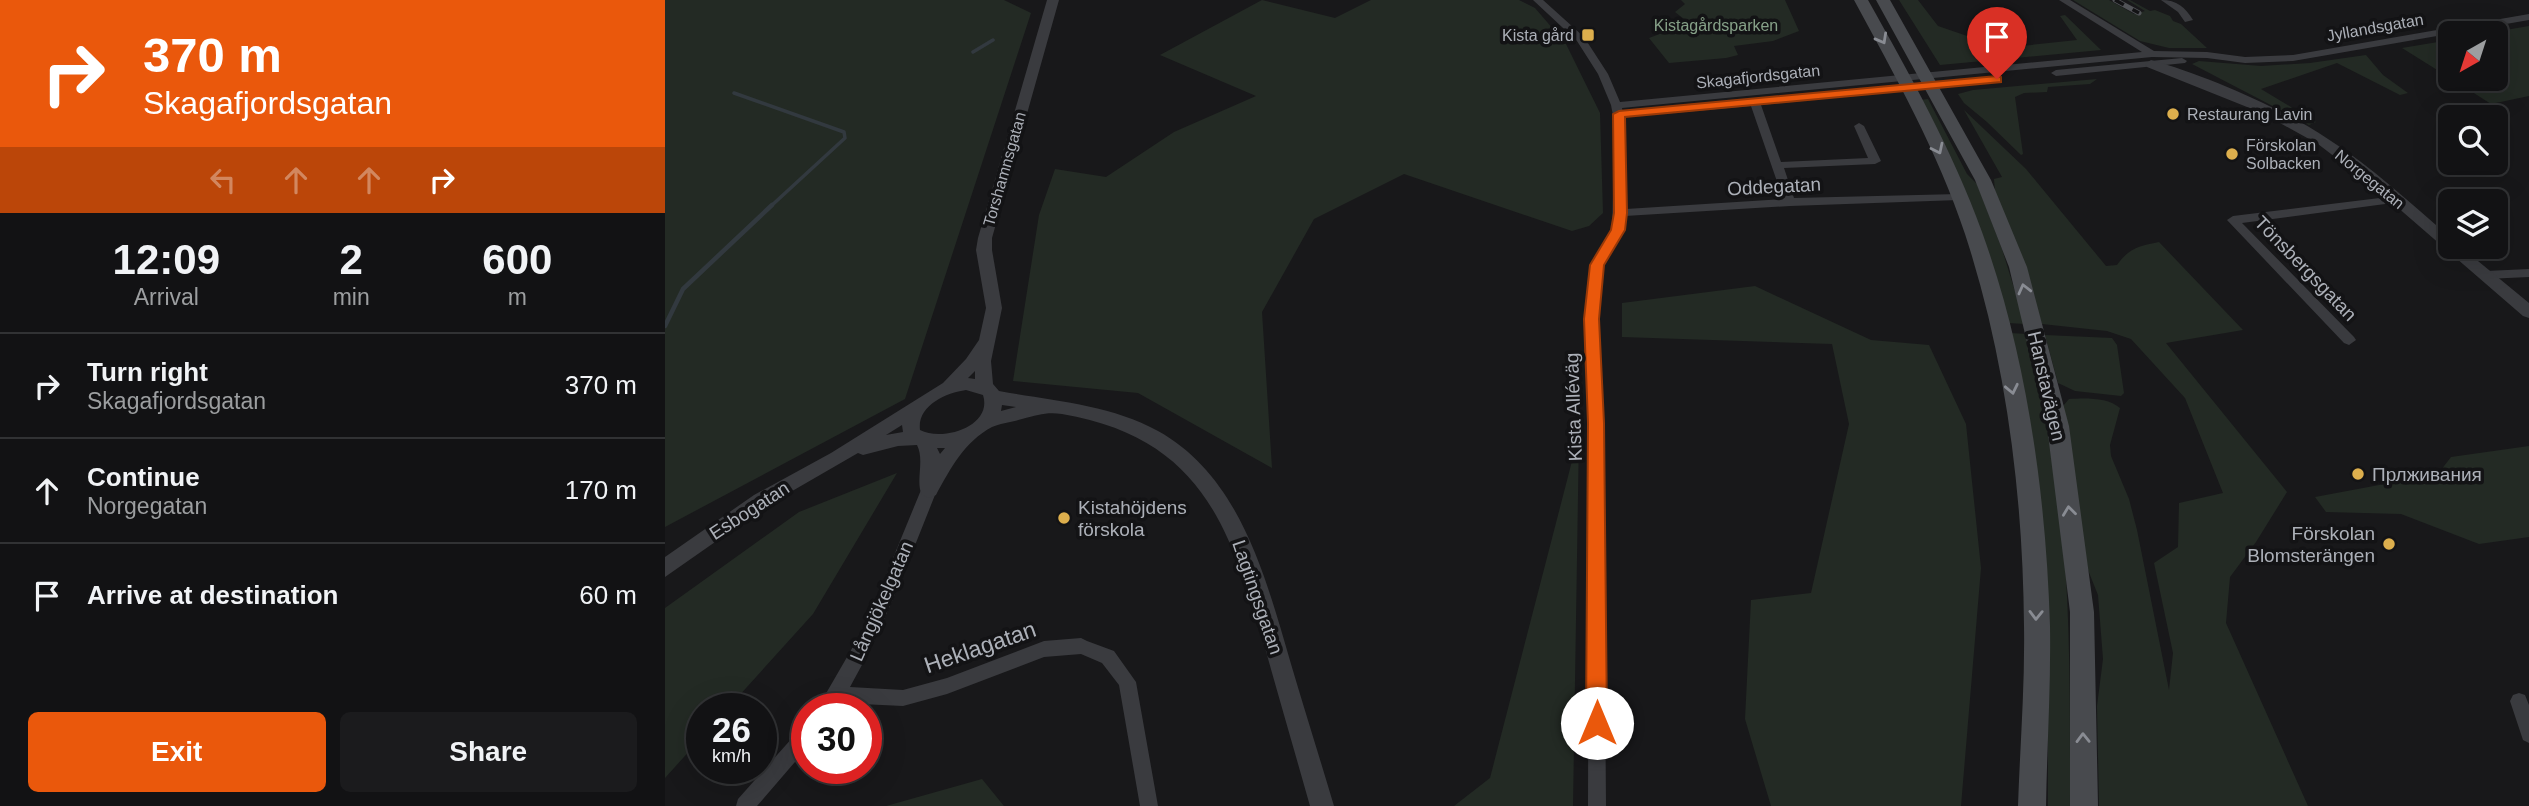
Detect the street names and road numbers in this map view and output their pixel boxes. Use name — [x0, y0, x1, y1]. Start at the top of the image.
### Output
street label: Jyllandsgatan — [2325, 11, 2425, 44]
street label: Skagafjordsgatan — [1695, 62, 1821, 91]
street label: Torshamnsgatan — [980, 110, 1029, 228]
street label: Norgegatan — [2332, 146, 2408, 212]
street label: Oddegatan — [1727, 174, 1822, 199]
street label: Tönsbergsgatan — [2250, 212, 2361, 325]
street label: Hanstavägen — [2024, 329, 2069, 443]
street label: Kista Alléväg — [1561, 352, 1586, 462]
street label: Esbogatan — [705, 477, 793, 544]
street label: Lagtingsgatan — [1228, 537, 1287, 657]
street label: Långjökelgatan — [846, 538, 917, 664]
street label: Heklagatan — [921, 616, 1039, 678]

